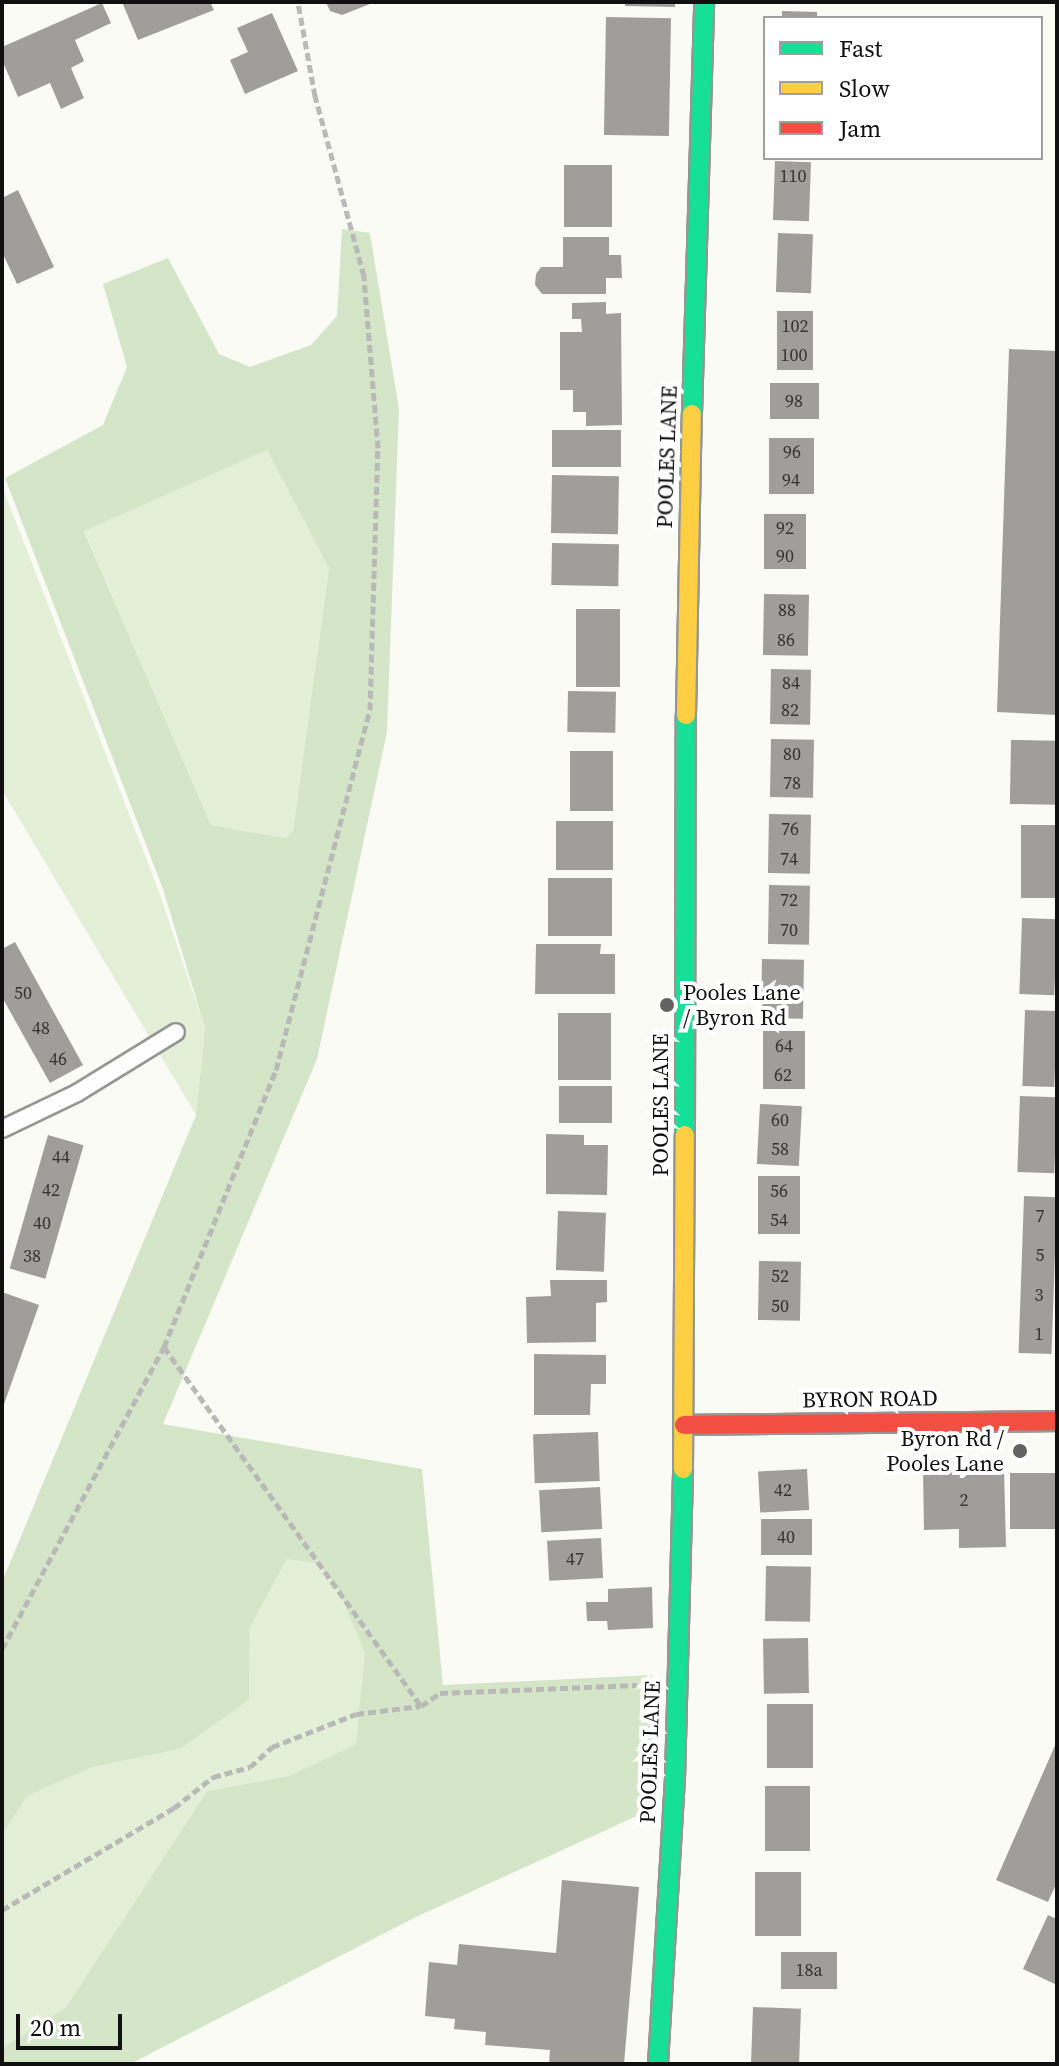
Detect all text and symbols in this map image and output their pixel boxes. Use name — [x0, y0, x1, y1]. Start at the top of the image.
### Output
legend — [763, 16, 1043, 160]
text: Fast — [839, 32, 882, 65]
text: Slow — [839, 72, 890, 105]
text: Jam — [839, 112, 881, 145]
house number: 110 — [780, 165, 806, 187]
house number: 102 — [782, 315, 808, 337]
house number: 100 — [781, 344, 807, 366]
street label: POOLES LANE — [651, 385, 683, 529]
house number: 98 — [785, 390, 803, 412]
house number: 96 — [783, 441, 801, 463]
house number: 94 — [782, 469, 800, 491]
house number: 92 — [776, 517, 794, 539]
house number: 90 — [776, 545, 794, 567]
house number: 88 — [778, 599, 796, 621]
house number: 86 — [777, 629, 795, 651]
house number: 84 — [782, 672, 800, 694]
house number: 82 — [781, 699, 799, 721]
house number: 80 — [783, 743, 801, 765]
house number: 78 — [783, 772, 801, 794]
house number: 76 — [781, 818, 799, 840]
house number: 74 — [780, 848, 798, 870]
house number: 72 — [780, 889, 798, 911]
house number: 70 — [780, 919, 798, 941]
place label: Pooles Lane / Byron Rd — [683, 979, 801, 1030]
house number: 50 — [14, 982, 32, 1004]
marker: Pooles Lane / Byron Rd — [658, 996, 676, 1014]
house number: 48 — [32, 1017, 50, 1039]
street label: POOLES LANE — [648, 1034, 674, 1176]
house number: 64 — [775, 1035, 793, 1057]
house number: 46 — [49, 1048, 67, 1070]
house number: 62 — [774, 1064, 792, 1086]
house number: 60 — [771, 1109, 789, 1131]
house number: 58 — [771, 1138, 789, 1160]
house number: 44 — [52, 1146, 70, 1168]
house number: 42 — [42, 1179, 60, 1201]
house number: 56 — [770, 1180, 788, 1202]
house number: 7 — [1036, 1205, 1044, 1227]
house number: 54 — [770, 1209, 788, 1231]
house number: 40 — [33, 1212, 51, 1234]
house number: 5 — [1036, 1244, 1044, 1266]
house number: 38 — [23, 1245, 41, 1267]
house number: 52 — [771, 1265, 789, 1287]
house number: 3 — [1035, 1284, 1043, 1306]
house number: 50 — [771, 1295, 789, 1317]
house number: 1 — [1035, 1323, 1043, 1345]
street label: BYRON ROAD — [802, 1385, 938, 1413]
place label: Byron Rd / Pooles Lane — [886, 1425, 1004, 1476]
marker: Byron Rd / Pooles Lane — [1011, 1442, 1029, 1460]
house number: 42 — [774, 1479, 792, 1501]
house number: 2 — [960, 1489, 968, 1511]
house number: 40 — [777, 1526, 795, 1548]
house number: 47 — [566, 1548, 584, 1570]
street label: POOLES LANE — [634, 1680, 666, 1824]
house number: 18a — [795, 1959, 823, 1981]
scale bar — [20, 1998, 126, 2048]
text: 20 m — [30, 2011, 81, 2044]

